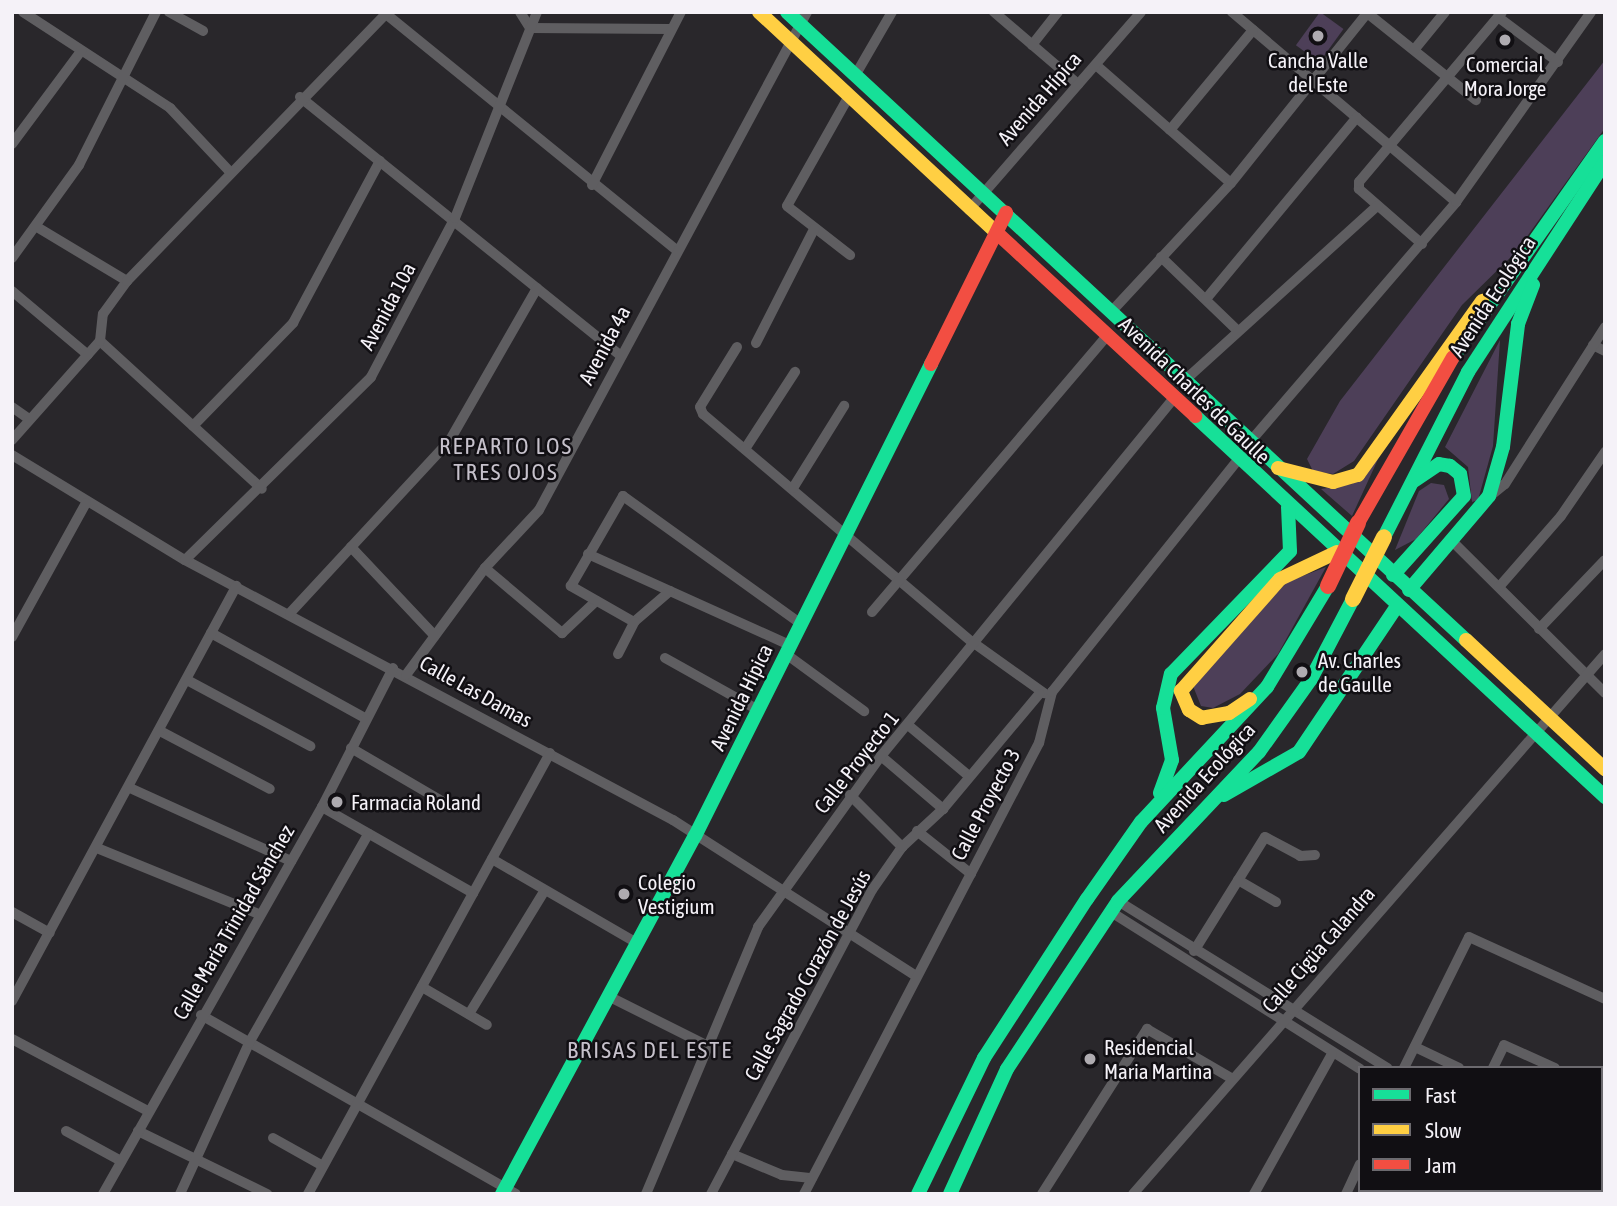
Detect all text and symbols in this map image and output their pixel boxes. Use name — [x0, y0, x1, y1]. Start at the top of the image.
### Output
marker: Cancha Valle del Este — [1310, 28, 1326, 44]
marker: Comercial Mora Jorge — [1497, 32, 1513, 48]
street label: Avenida Hípica — [992, 46, 1086, 150]
place label: Cancha Valle del Este — [1268, 47, 1368, 97]
place label: Comercial Mora Jorge — [1464, 51, 1546, 101]
street label: Avenida Ecológica — [1444, 231, 1540, 361]
street label: Avenida 10a — [353, 258, 421, 354]
street label: Avenida 4a — [573, 301, 635, 389]
street label: Avenida Charles de Gaulle — [1114, 311, 1276, 469]
district label: REPARTO LOS TRES OJOS — [440, 432, 572, 486]
street label: Avenida Hípica — [704, 640, 778, 754]
place label: Av. Charles de Gaulle — [1318, 647, 1401, 697]
street label: Calle Las Damas — [415, 650, 537, 732]
marker: Av. Charles de Gaulle — [1292, 662, 1312, 682]
street label: Calle Proyecto 1 — [808, 706, 904, 818]
street label: Avenida Ecológica — [1148, 717, 1260, 837]
street label: Calle Proyecto 3 — [945, 744, 1025, 864]
place label: Farmacia Roland — [351, 789, 481, 815]
marker: Farmacia Roland — [329, 794, 345, 810]
street label: Calle María Trinidad Sánchez — [167, 820, 299, 1024]
street label: Calle Sagrado Corazón de Jesús — [738, 865, 876, 1085]
place label: Colegio Vestigium — [638, 869, 715, 919]
street label: Calle Cigüa Calandra — [1256, 881, 1380, 1017]
marker: Colegio Vestigium — [616, 886, 632, 902]
place label: Residencial Maria Martina — [1104, 1034, 1212, 1084]
district label: BRISAS DEL ESTE — [569, 1036, 731, 1064]
marker: Residencial Maria Martina — [1082, 1051, 1098, 1067]
legend — [1358, 1066, 1603, 1192]
text: Fast — [1425, 1083, 1456, 1107]
text: Slow — [1425, 1118, 1461, 1142]
text: Jam — [1425, 1153, 1457, 1177]

